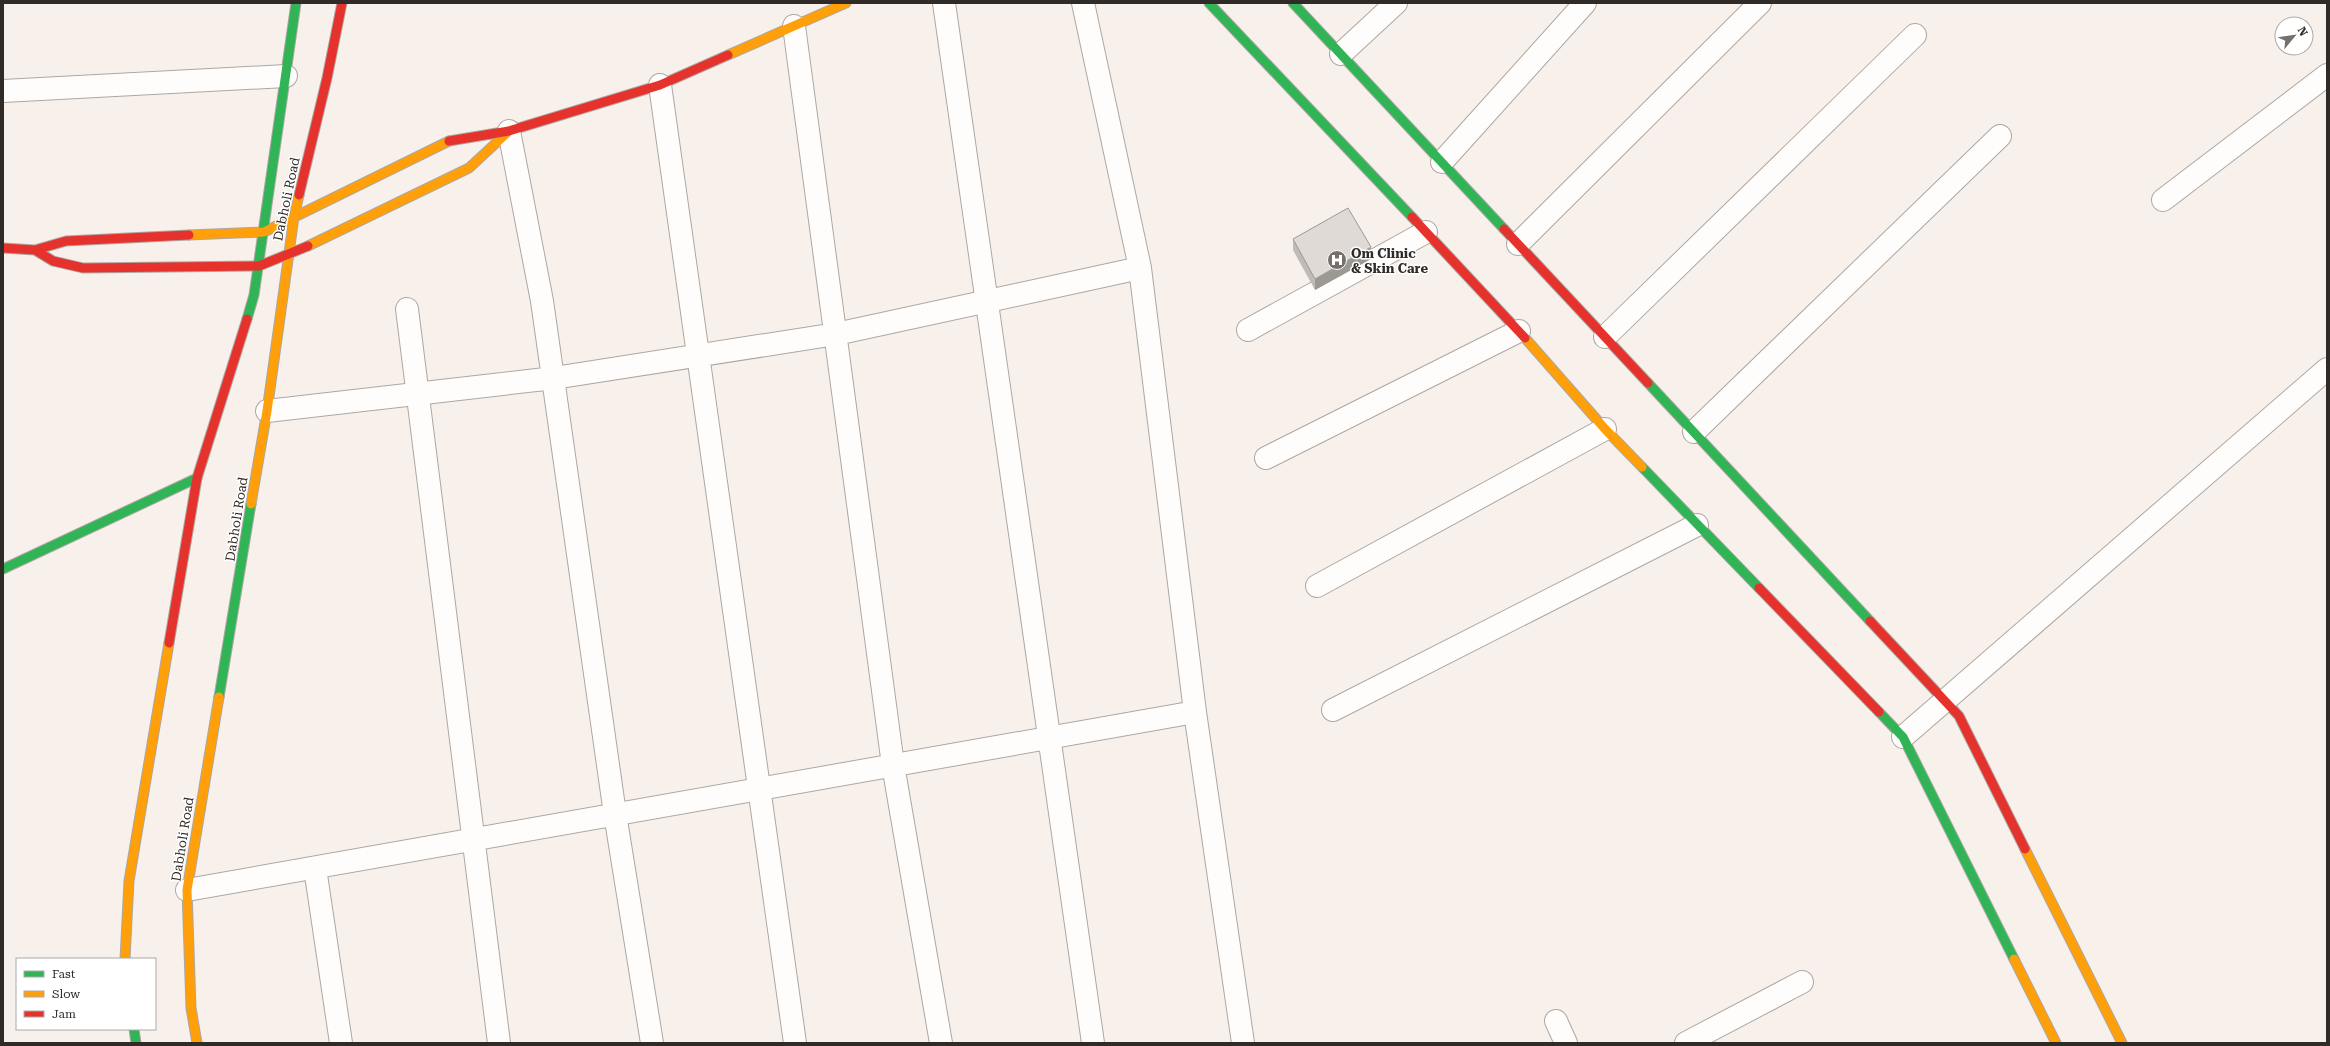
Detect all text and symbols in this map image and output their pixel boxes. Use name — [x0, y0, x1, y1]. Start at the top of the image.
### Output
north arrow — [2274, 16, 2314, 56]
text: N — [2295, 25, 2310, 39]
street label: Dabholi Road — [270, 155, 303, 242]
place label: Om Clinic & Skin Care — [1351, 246, 1428, 276]
hospital icon: Om Clinic & Skin Care — [1326, 249, 1348, 271]
street label: Dabholi Road — [222, 475, 251, 562]
street label: Dabholi Road — [168, 795, 197, 882]
legend — [16, 958, 156, 1030]
text: Fast — [52, 967, 76, 981]
text: Slow — [52, 987, 80, 1001]
text: Jam — [52, 1007, 76, 1021]

